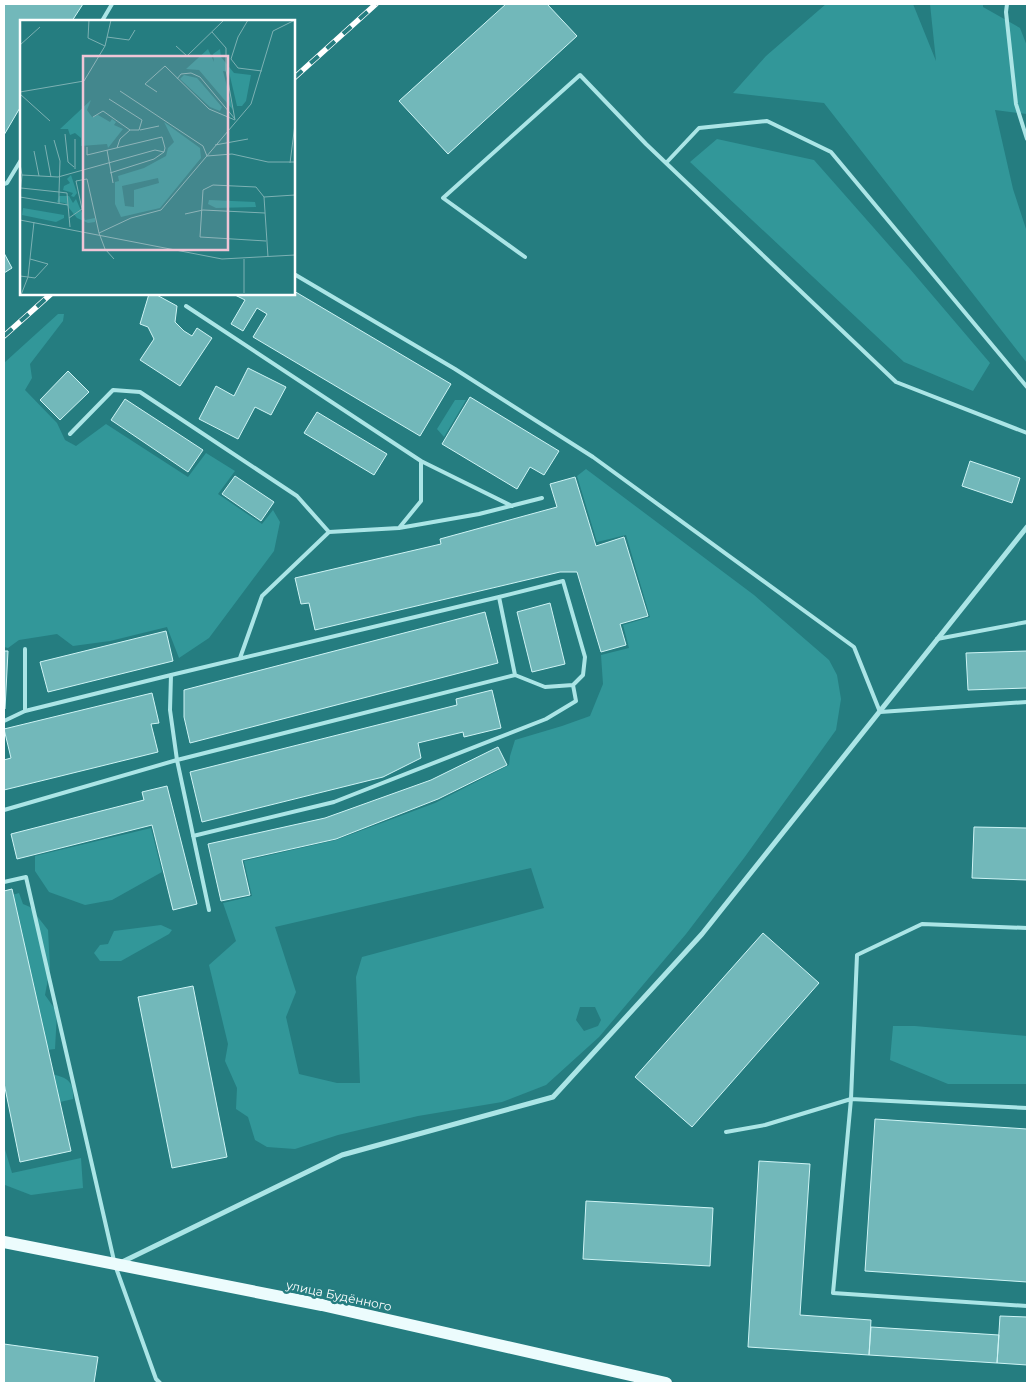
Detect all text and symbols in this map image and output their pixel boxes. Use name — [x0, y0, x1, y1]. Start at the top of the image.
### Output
inset map — [20, 20, 295, 295]
street label: улица Будённого — [284, 1277, 394, 1314]

